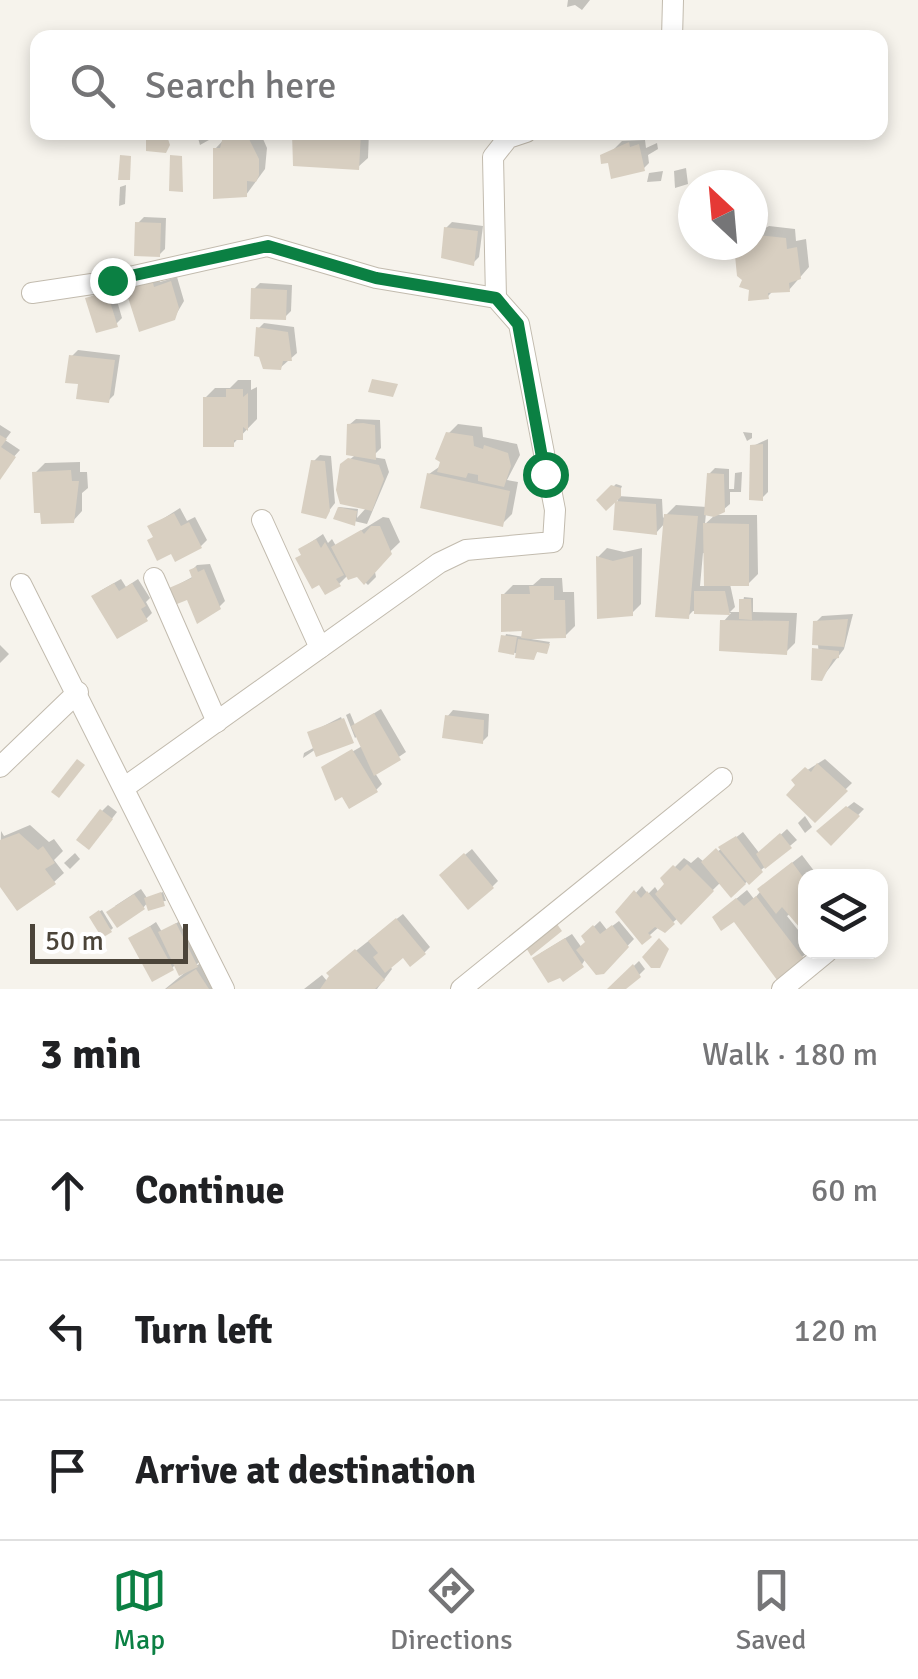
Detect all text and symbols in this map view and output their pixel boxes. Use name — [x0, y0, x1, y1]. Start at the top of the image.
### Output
search box — [30, 30, 888, 140]
icon: search — [65, 58, 120, 113]
text: Search here — [145, 62, 337, 109]
north arrow — [678, 170, 768, 260]
route end — [90, 258, 136, 304]
route start — [523, 452, 569, 498]
map controls — [798, 869, 888, 959]
button: layers — [798, 869, 888, 959]
scale bar — [30, 919, 188, 964]
text: 50 m — [45, 924, 104, 958]
text: 3 min — [40, 1029, 141, 1080]
text: Walk · 180 m — [702, 1035, 878, 1074]
icon: ahead — [40, 1163, 95, 1218]
text: Continue — [135, 1167, 285, 1214]
text: 60 m — [811, 1171, 878, 1210]
icon: left — [40, 1303, 95, 1358]
text: Turn left — [135, 1307, 273, 1354]
text: 120 m — [794, 1311, 878, 1350]
icon: arrive — [40, 1443, 95, 1498]
text: Arrive at destination — [135, 1447, 476, 1494]
tab: Map — [112, 1563, 167, 1657]
tab: Directions — [390, 1563, 512, 1657]
tab: Saved — [736, 1563, 806, 1657]

